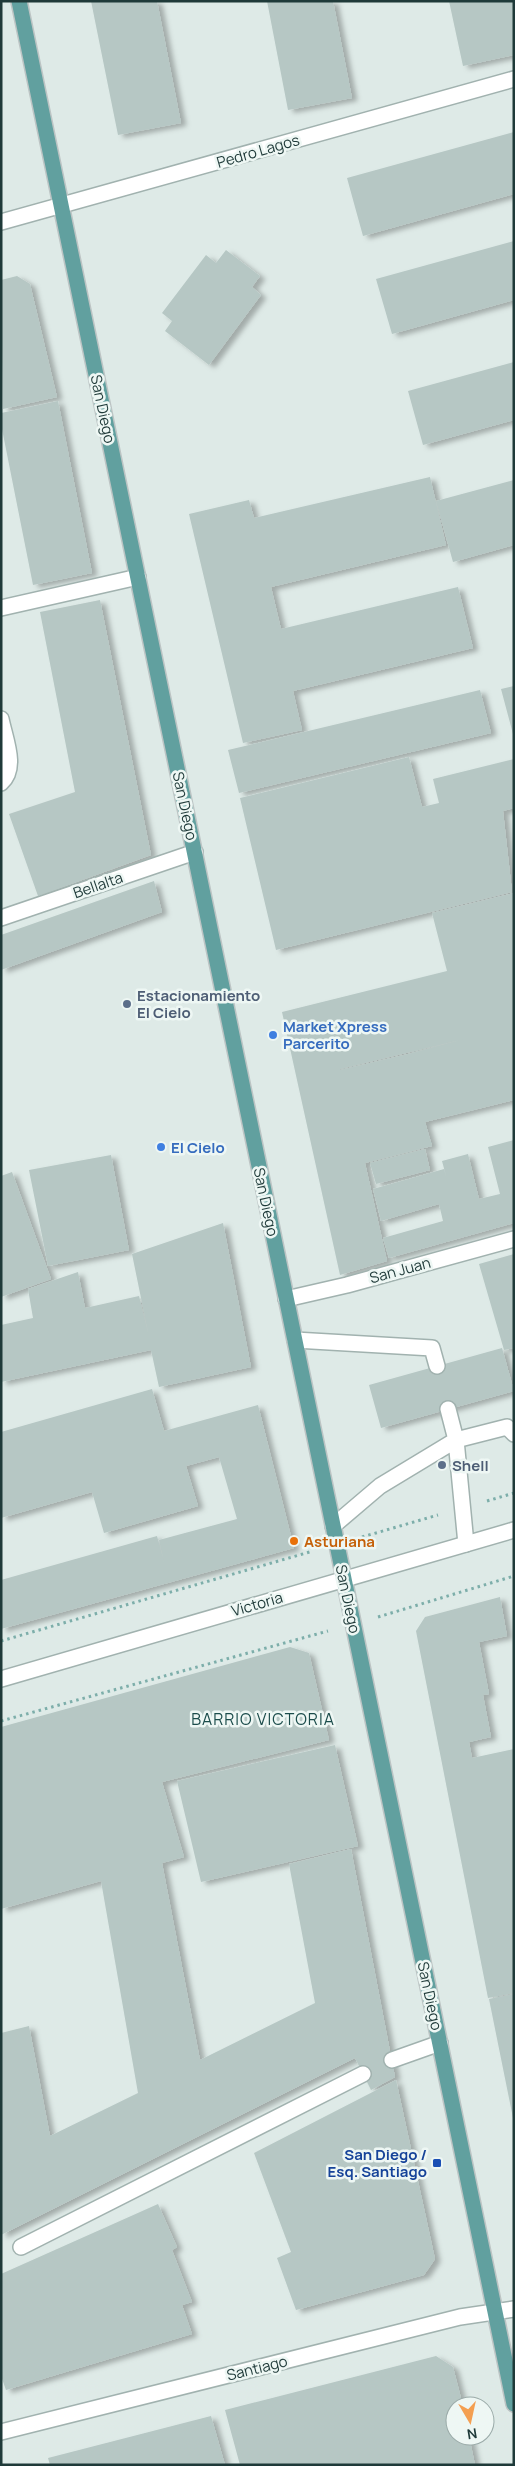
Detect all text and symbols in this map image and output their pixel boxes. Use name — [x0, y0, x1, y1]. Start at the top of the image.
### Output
street label: Pedro Lagos — [214, 129, 302, 173]
street label: San Diego — [85, 373, 121, 445]
street label: San Diego — [167, 770, 203, 842]
street label: Bellalta — [70, 867, 126, 903]
place label: Estacionamiento El Cielo — [137, 985, 260, 1023]
marker: Estacionamiento El Cielo — [121, 998, 133, 1010]
place label: Market Xpress Parcerito — [283, 1016, 387, 1054]
marker: Market Xpress Parcerito — [267, 1029, 279, 1041]
place label: El Cielo — [171, 1137, 225, 1158]
marker: El Cielo — [155, 1141, 167, 1153]
street label: San Diego — [248, 1166, 284, 1238]
street label: San Juan — [367, 1252, 433, 1288]
place label: Shell — [452, 1455, 489, 1476]
marker: Shell — [436, 1459, 448, 1471]
place label: Asturiana — [304, 1531, 375, 1552]
marker: Asturiana — [288, 1535, 300, 1547]
street label: San Diego — [330, 1563, 366, 1635]
street label: Victoria — [229, 1587, 285, 1621]
district label: BARRIO VICTORIA — [191, 1708, 335, 1730]
street label: San Diego — [412, 1960, 448, 2032]
place label: San Diego / Esq. Santiago — [328, 2144, 427, 2182]
marker: San Diego / Esq. Santiago — [431, 2157, 443, 2169]
street label: Santiago — [224, 2350, 290, 2386]
north arrow — [445, 2396, 495, 2446]
text: N — [466, 2424, 479, 2445]

